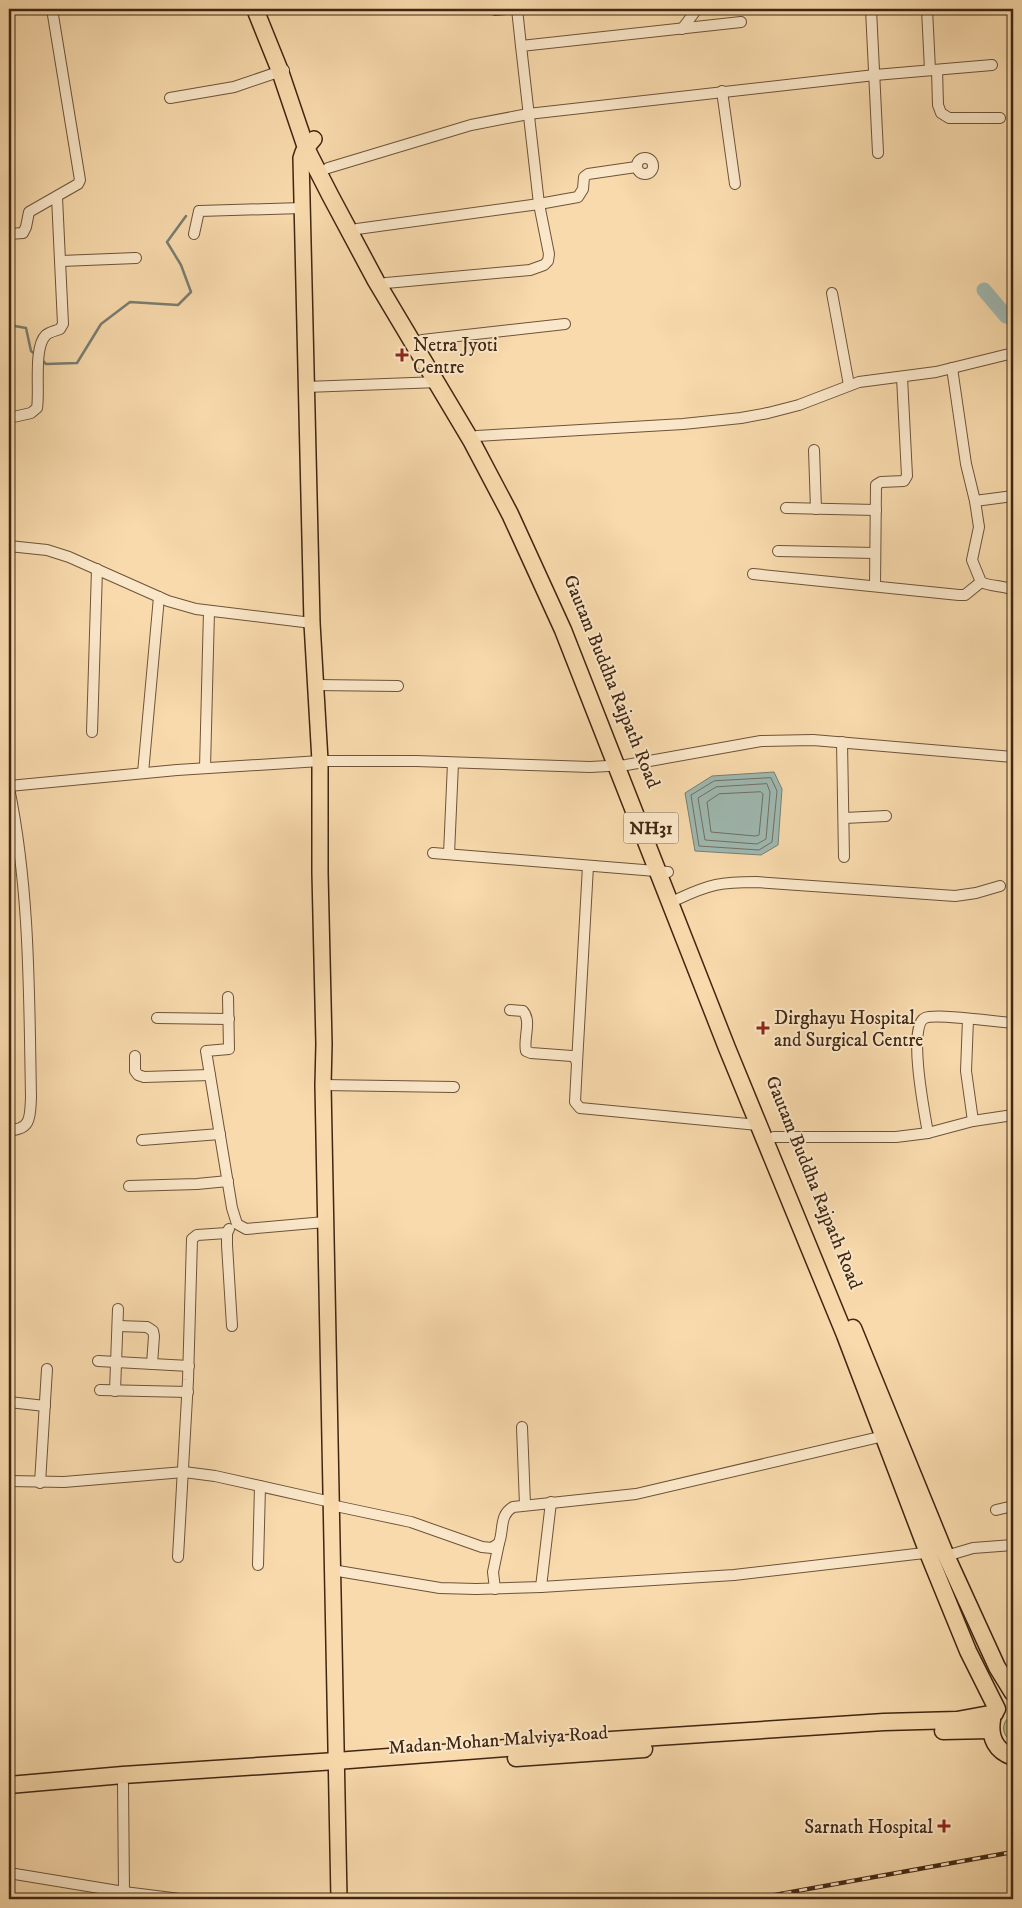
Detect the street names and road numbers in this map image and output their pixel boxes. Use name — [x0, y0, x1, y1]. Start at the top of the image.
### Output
street label: Gautam Buddha Rajpath Road — [558, 572, 665, 792]
road number: NH31 — [624, 812, 678, 844]
street label: Gautam Buddha Rajpath Road — [760, 1073, 867, 1293]
street label: Madan Mohan Malviya Road — [388, 1721, 609, 1760]

